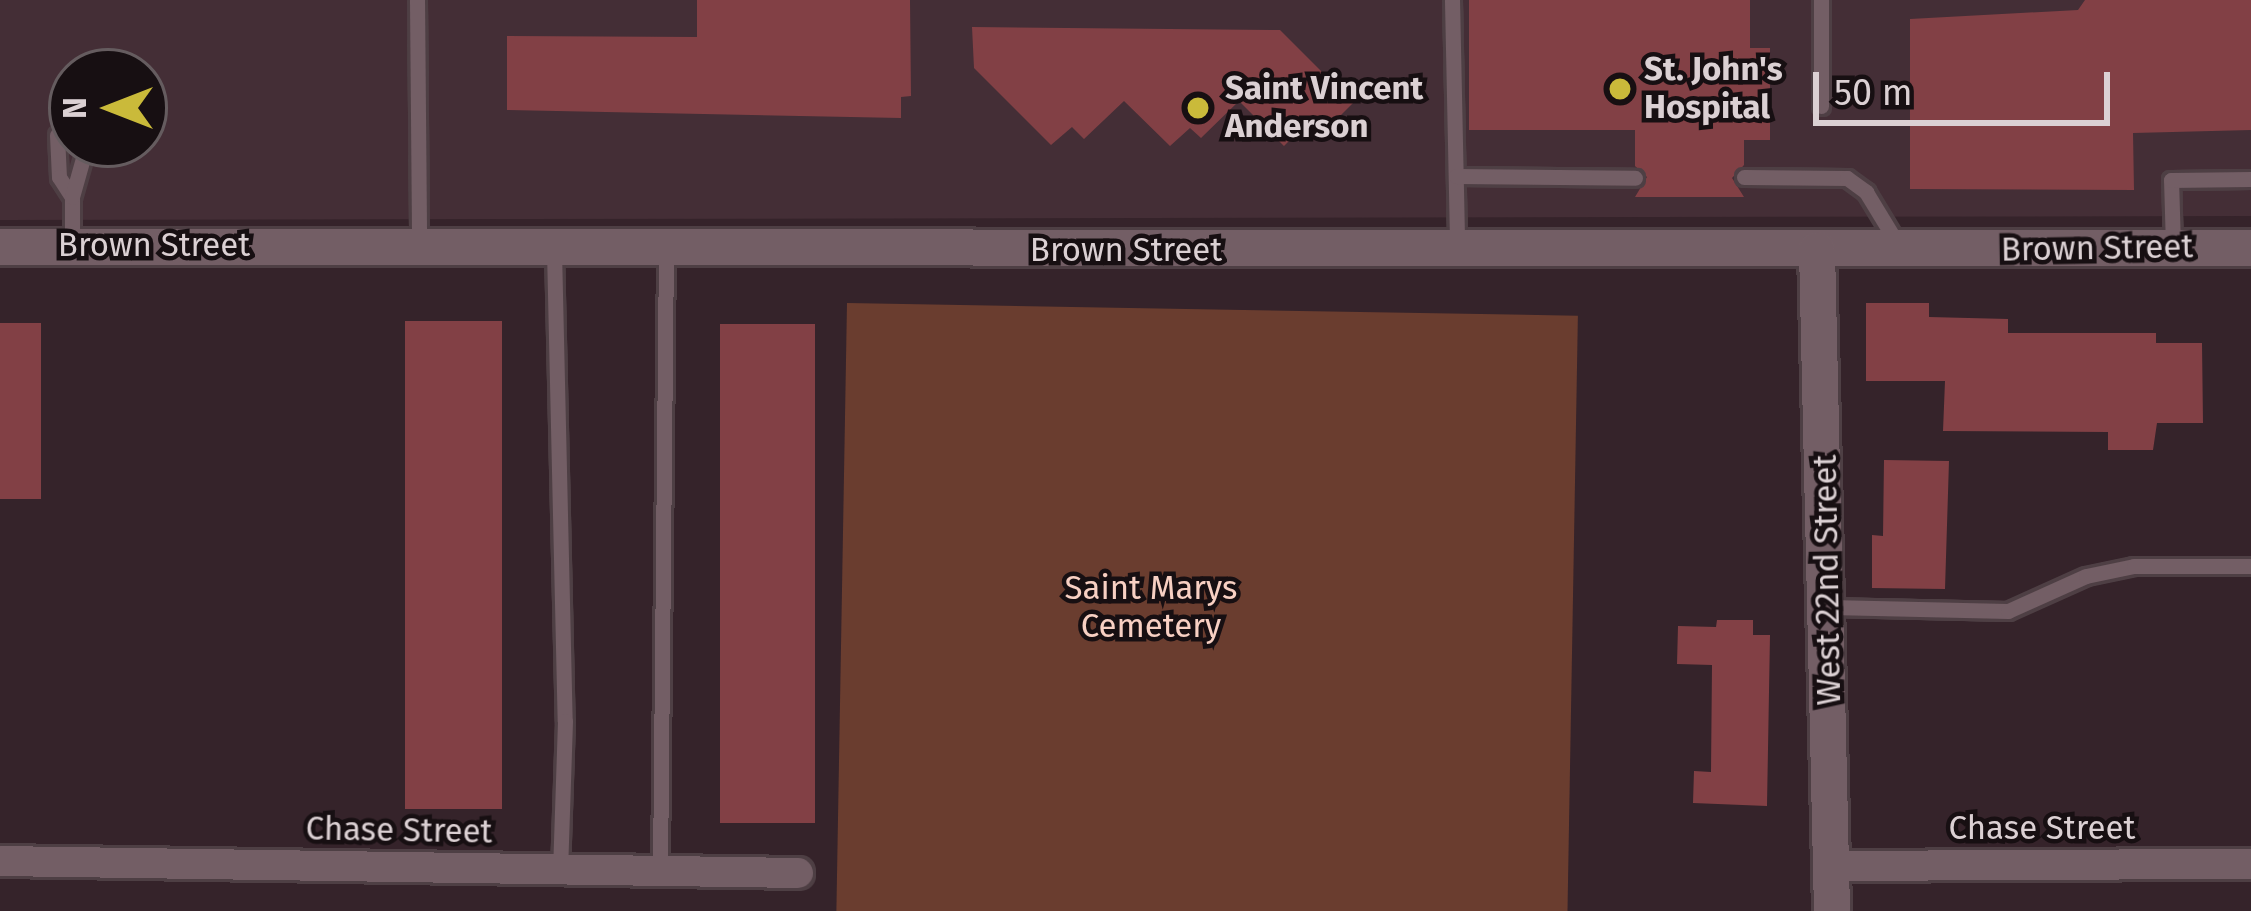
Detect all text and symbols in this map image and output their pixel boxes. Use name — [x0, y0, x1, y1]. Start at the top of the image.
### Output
north arrow — [48, 48, 168, 168]
scale bar — [1819, 48, 2116, 122]
place label: St. John's Hospital — [1644, 50, 1783, 128]
place label: Saint Vincent Anderson — [1225, 69, 1423, 147]
text: 50 m — [1834, 71, 1913, 115]
marker: St. John's Hospital — [1607, 76, 1633, 102]
marker: Saint Vincent Anderson — [1182, 92, 1214, 124]
text: N — [55, 97, 95, 119]
street label: Brown Street — [58, 226, 250, 266]
street label: Brown Street — [2000, 228, 2194, 270]
street label: Brown Street — [1030, 231, 1222, 271]
street label: West 22nd Street — [1806, 454, 1850, 706]
park label: Saint Marys Cemetery — [1064, 569, 1238, 647]
street label: Chase Street — [1949, 809, 2135, 849]
street label: Chase Street — [305, 810, 493, 852]

